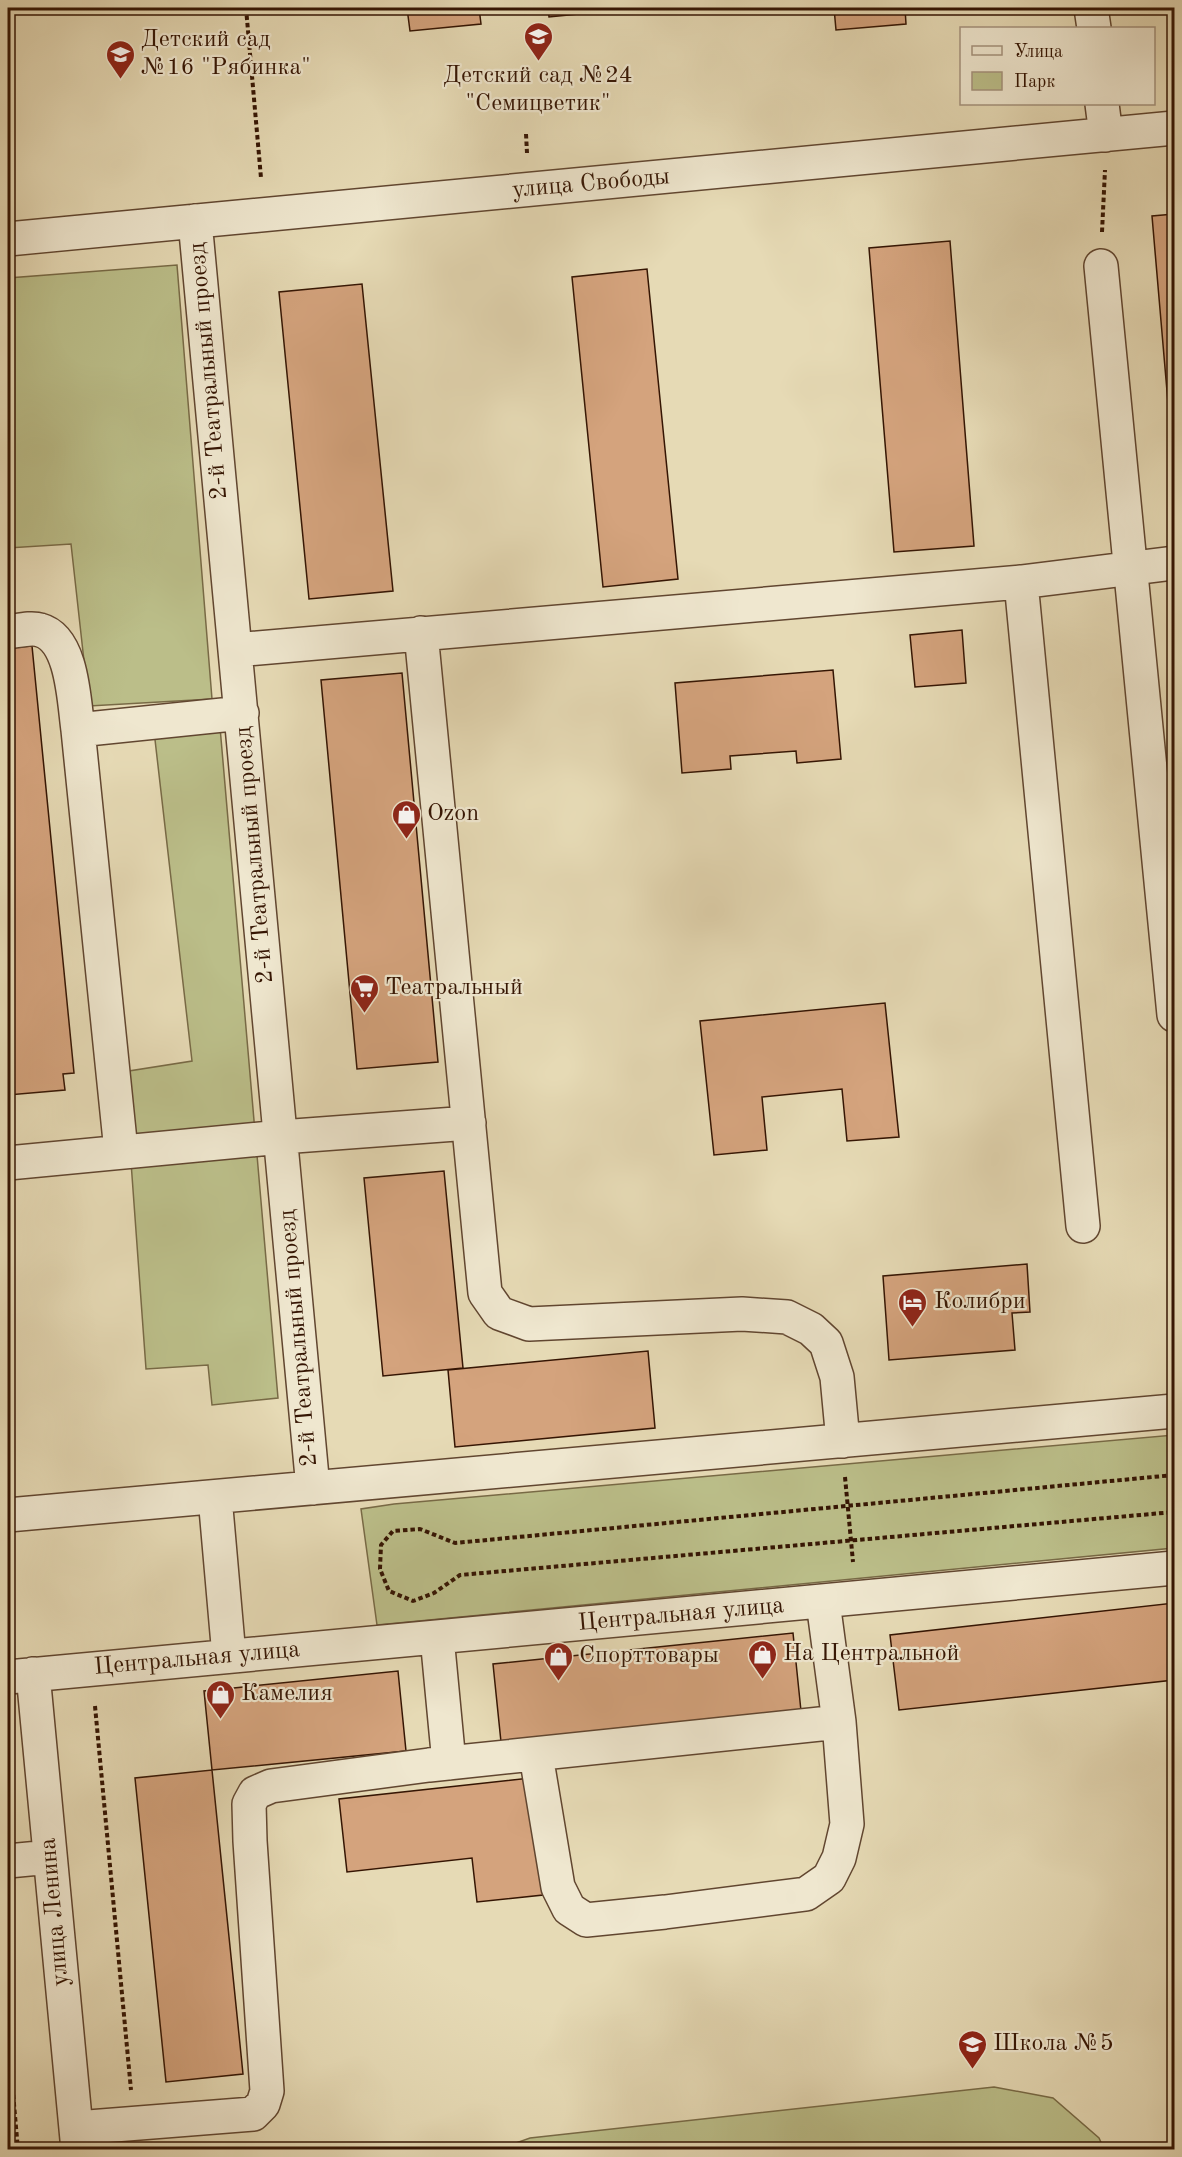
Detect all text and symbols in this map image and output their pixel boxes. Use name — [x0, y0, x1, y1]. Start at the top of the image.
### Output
school or university icon: Детский сад №24 "Семицветик" — [522, 20, 554, 62]
legend — [960, 27, 1155, 105]
place label: Детский сад №16 "Рябинка" — [141, 28, 311, 80]
school or university icon: Детский сад №16 "Рябинка" — [104, 38, 136, 80]
text: Улица — [1014, 43, 1063, 61]
place label: Детский сад №24 "Семицветик" — [443, 64, 633, 116]
text: Парк — [1014, 73, 1055, 91]
street label: улица Свободы — [511, 165, 671, 203]
street label: 2-й Театральный проезд — [186, 241, 232, 500]
street label: 2-й Театральный проезд — [232, 725, 278, 984]
shop icon: Ozon — [390, 798, 422, 840]
place label: Ozon — [427, 802, 479, 826]
supermarket icon: Театральный — [348, 972, 380, 1014]
place label: Театральный — [385, 976, 523, 1000]
street label: 2-й Театральный проезд — [276, 1208, 322, 1467]
hotel icon: Колибри — [897, 1286, 929, 1328]
place label: Колибри — [934, 1290, 1026, 1314]
street label: Центральная улица — [577, 1594, 785, 1636]
street label: Центральная улица — [93, 1638, 301, 1680]
shop icon: На Центральной — [746, 1638, 778, 1680]
shop icon: Спорттовары — [542, 1640, 574, 1682]
place label: На Центральной — [783, 1642, 960, 1666]
place label: Спорттовары — [579, 1644, 719, 1668]
shop icon: Камелия — [204, 1678, 236, 1720]
place label: Камелия — [241, 1682, 333, 1706]
street label: улица Ленина — [37, 1837, 73, 1987]
school or university icon: Школа №5 — [956, 2028, 988, 2070]
place label: Школа №5 — [993, 2032, 1114, 2056]

